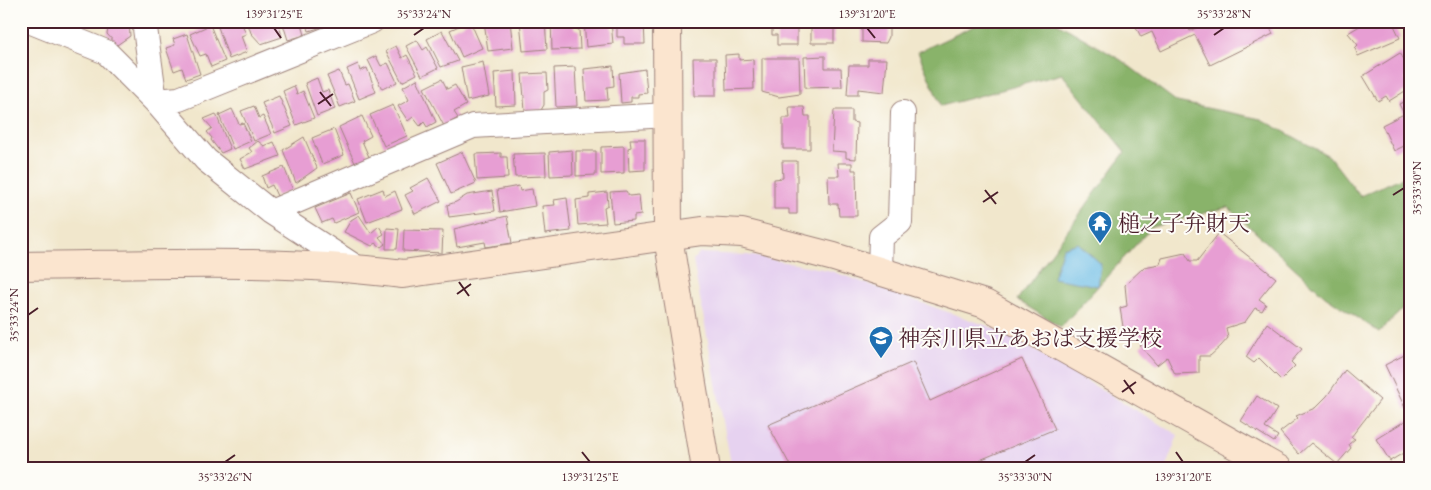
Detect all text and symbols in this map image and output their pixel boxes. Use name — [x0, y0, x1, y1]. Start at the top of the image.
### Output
text: 139°31'25"E — [246, 6, 303, 22]
text: 35°33'24"N — [397, 6, 451, 22]
text: 139°31'20"E — [839, 6, 896, 22]
text: 35°33'28"N — [1197, 6, 1251, 22]
text: 35°33'30"N — [1409, 161, 1425, 215]
place label: 槌之子弁財天 — [1118, 209, 1250, 238]
temple icon: 槌之子弁財天 — [1087, 210, 1113, 244]
text: 35°33'24"N — [6, 288, 22, 342]
place label: 神奈川県立あおば支援学校 — [898, 324, 1162, 353]
school or university icon: 神奈川県立あおば支援学校 — [868, 325, 894, 359]
text: 35°33'26"N — [198, 469, 252, 485]
text: 139°31'25"E — [562, 469, 619, 485]
text: 35°33'30"N — [998, 469, 1052, 485]
text: 139°31'20"E — [1155, 469, 1212, 485]

